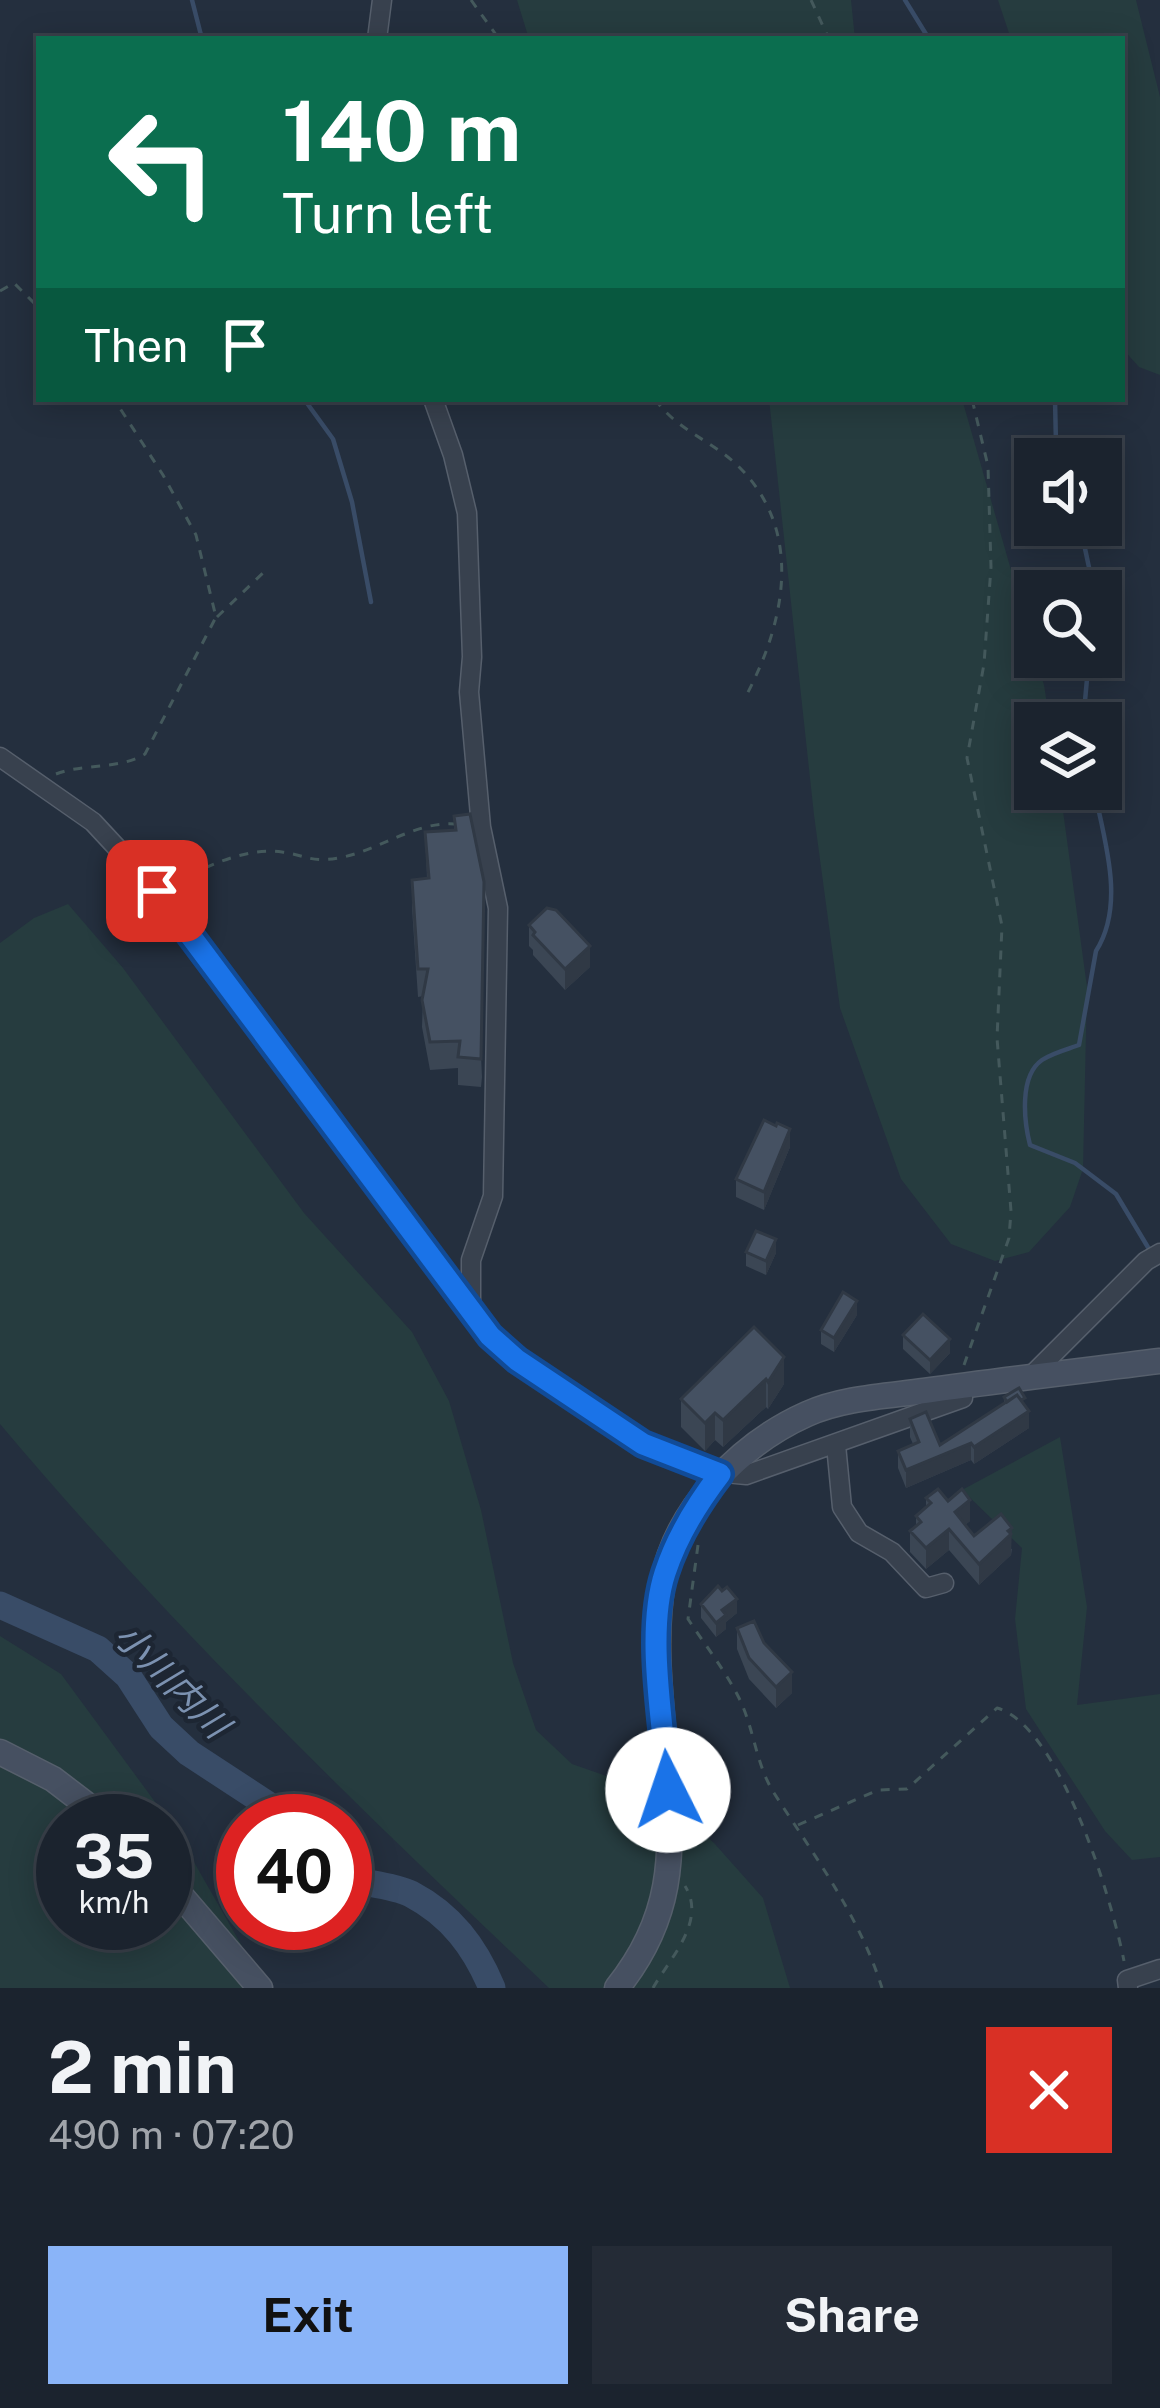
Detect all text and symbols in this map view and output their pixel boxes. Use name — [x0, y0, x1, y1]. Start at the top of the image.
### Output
text: 140 m — [282, 81, 521, 180]
icon: left — [84, 84, 240, 240]
text: Turn left — [282, 182, 493, 245]
icon: arrive — [212, 312, 278, 378]
text: Then — [84, 319, 188, 372]
map controls — [1014, 438, 1122, 810]
button: sound — [1014, 438, 1122, 546]
button: search — [1014, 570, 1122, 678]
button: layers — [1014, 702, 1122, 810]
pin — [106, 840, 208, 942]
icon: arrive — [124, 858, 190, 924]
water label: 小川内川 — [106, 1614, 241, 1749]
position arrow — [605, 1727, 731, 1853]
speed limit sign: 40 — [216, 1794, 372, 1950]
text: 35 — [74, 1821, 154, 1892]
text: km/h — [79, 1884, 149, 1920]
text: 2 min — [48, 2025, 237, 2109]
button: close — [986, 2027, 1112, 2153]
text: 490 m · 07:20 — [48, 2112, 295, 2158]
button: Exit — [48, 2246, 568, 2384]
button: Share — [592, 2246, 1112, 2384]

